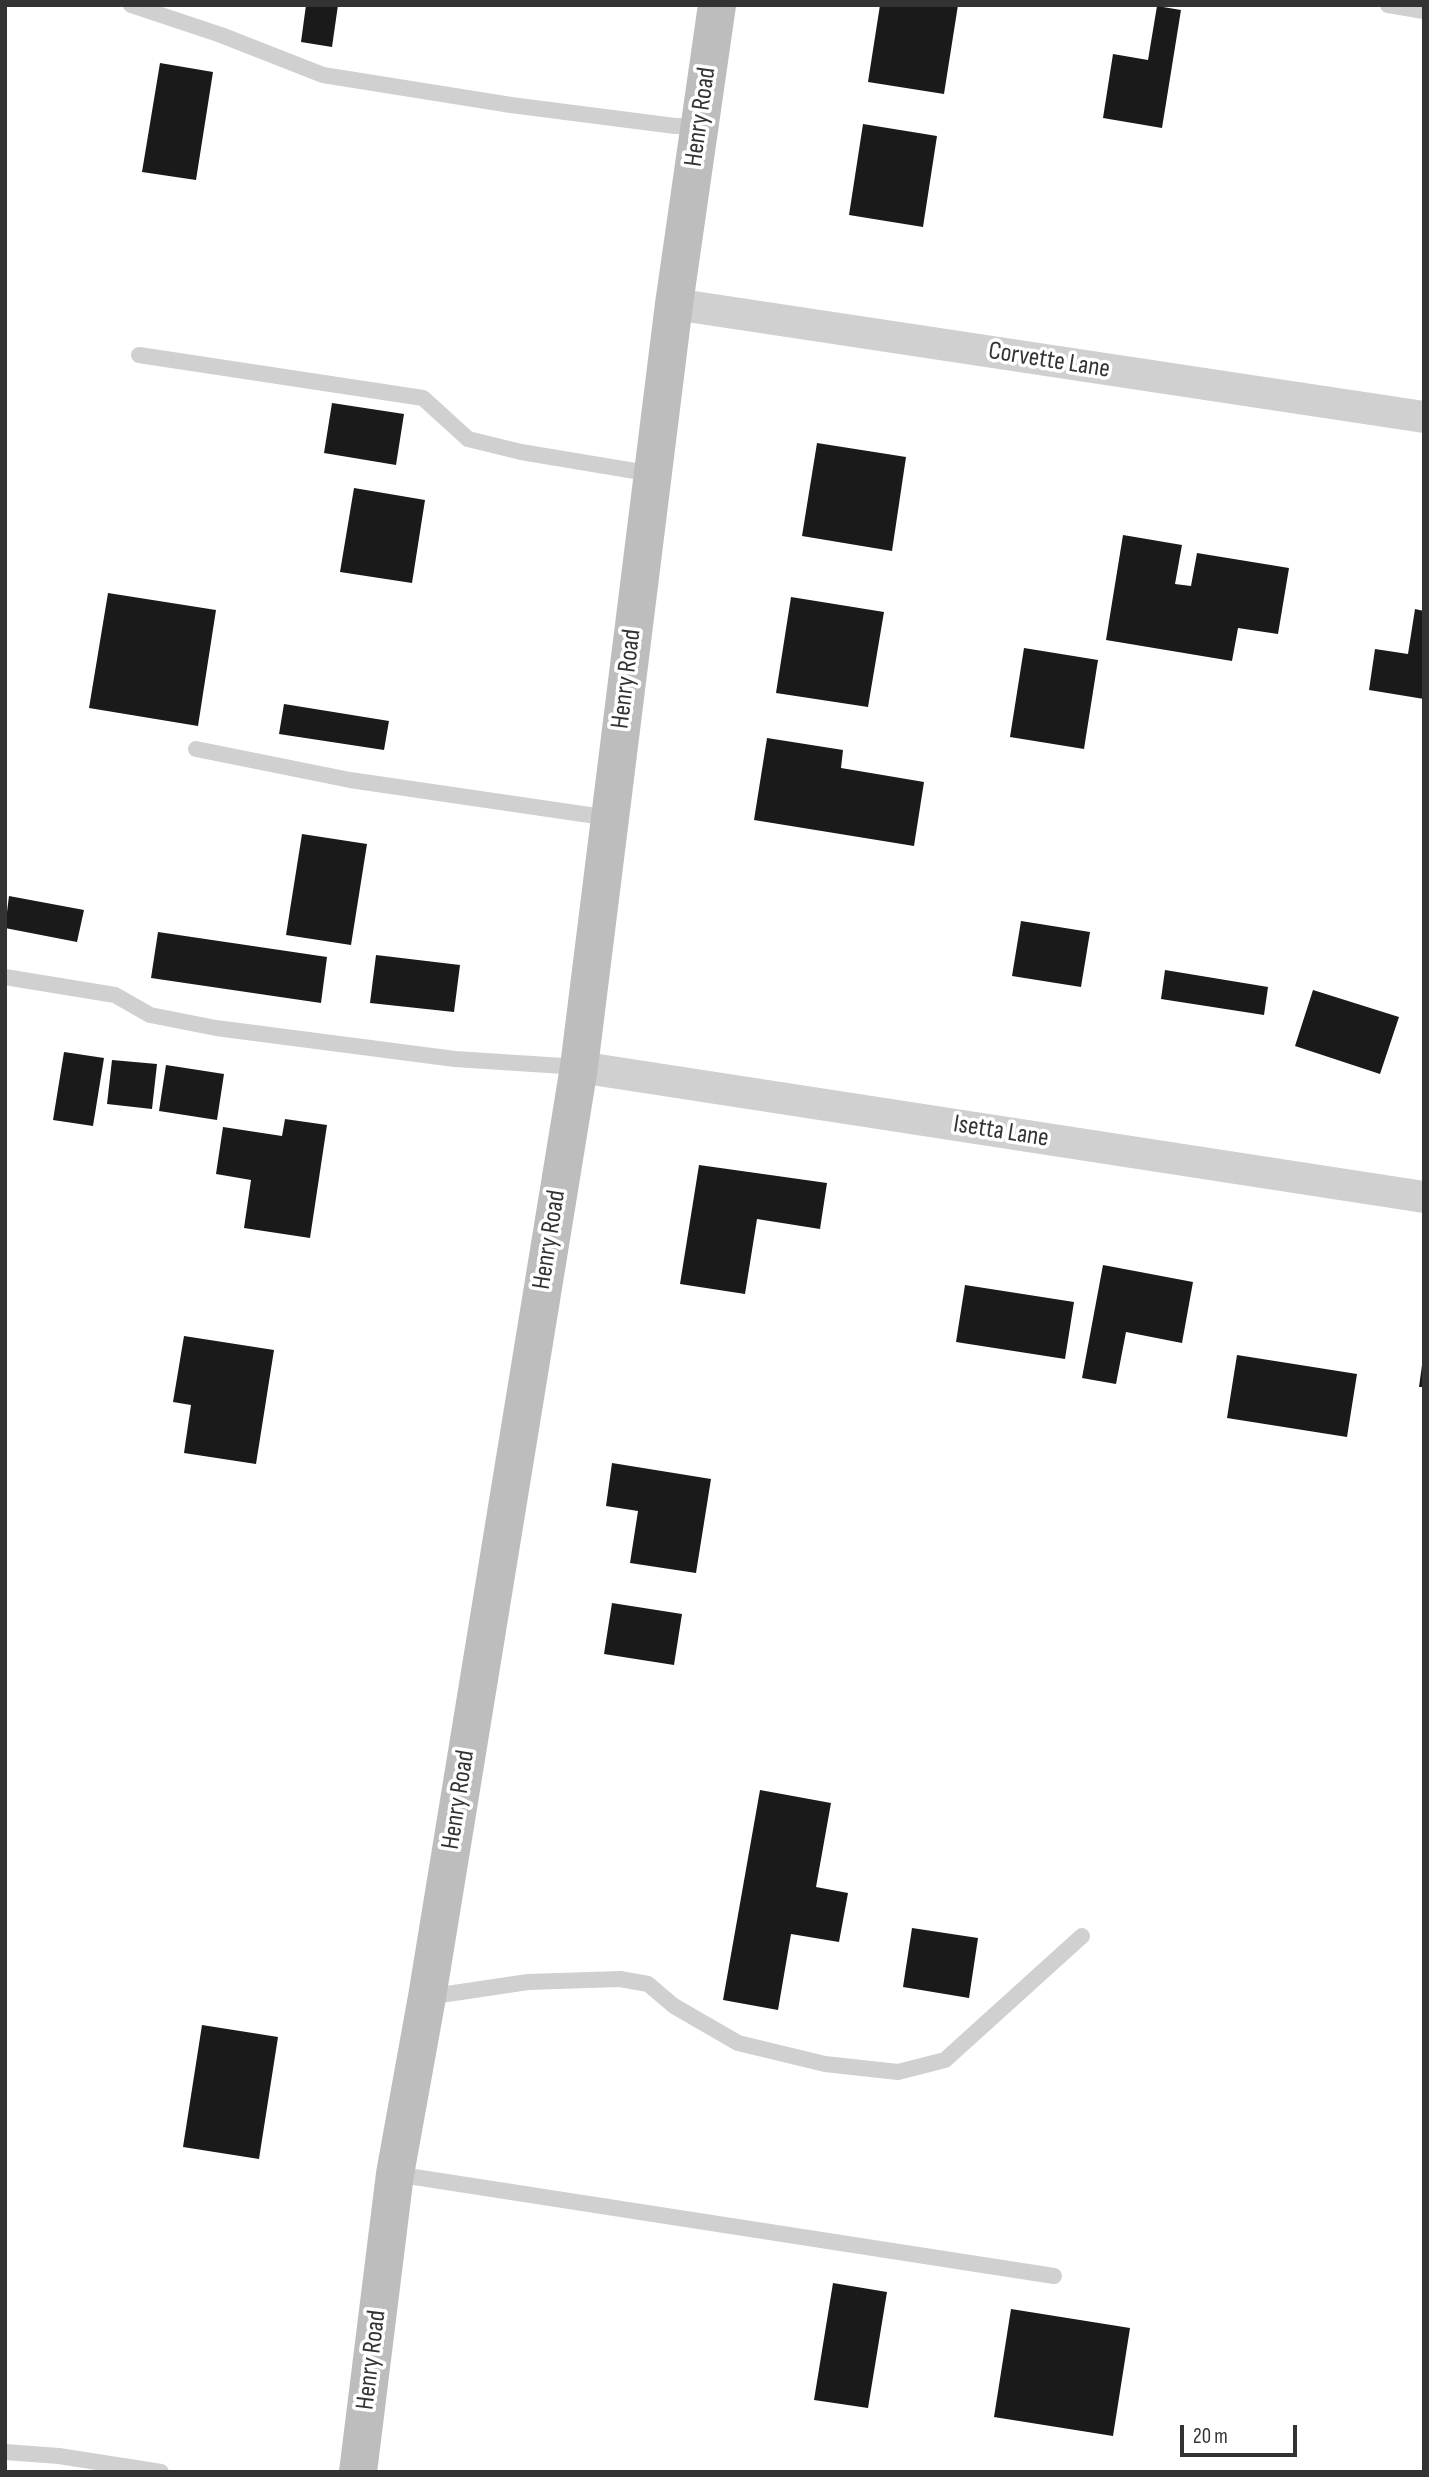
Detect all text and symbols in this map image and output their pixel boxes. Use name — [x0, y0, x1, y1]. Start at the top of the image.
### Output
street label: Henry Road — [679, 65, 723, 169]
street label: Corvette Lane — [986, 336, 1112, 386]
street label: Henry Road — [605, 627, 649, 731]
street label: Isetta Lane — [951, 1109, 1051, 1155]
street label: Henry Road — [527, 1188, 573, 1292]
street label: Henry Road — [436, 1748, 482, 1852]
street label: Henry Road — [350, 2308, 394, 2412]
scale bar — [1184, 2410, 1301, 2454]
text: 20 m — [1193, 2424, 1228, 2449]

